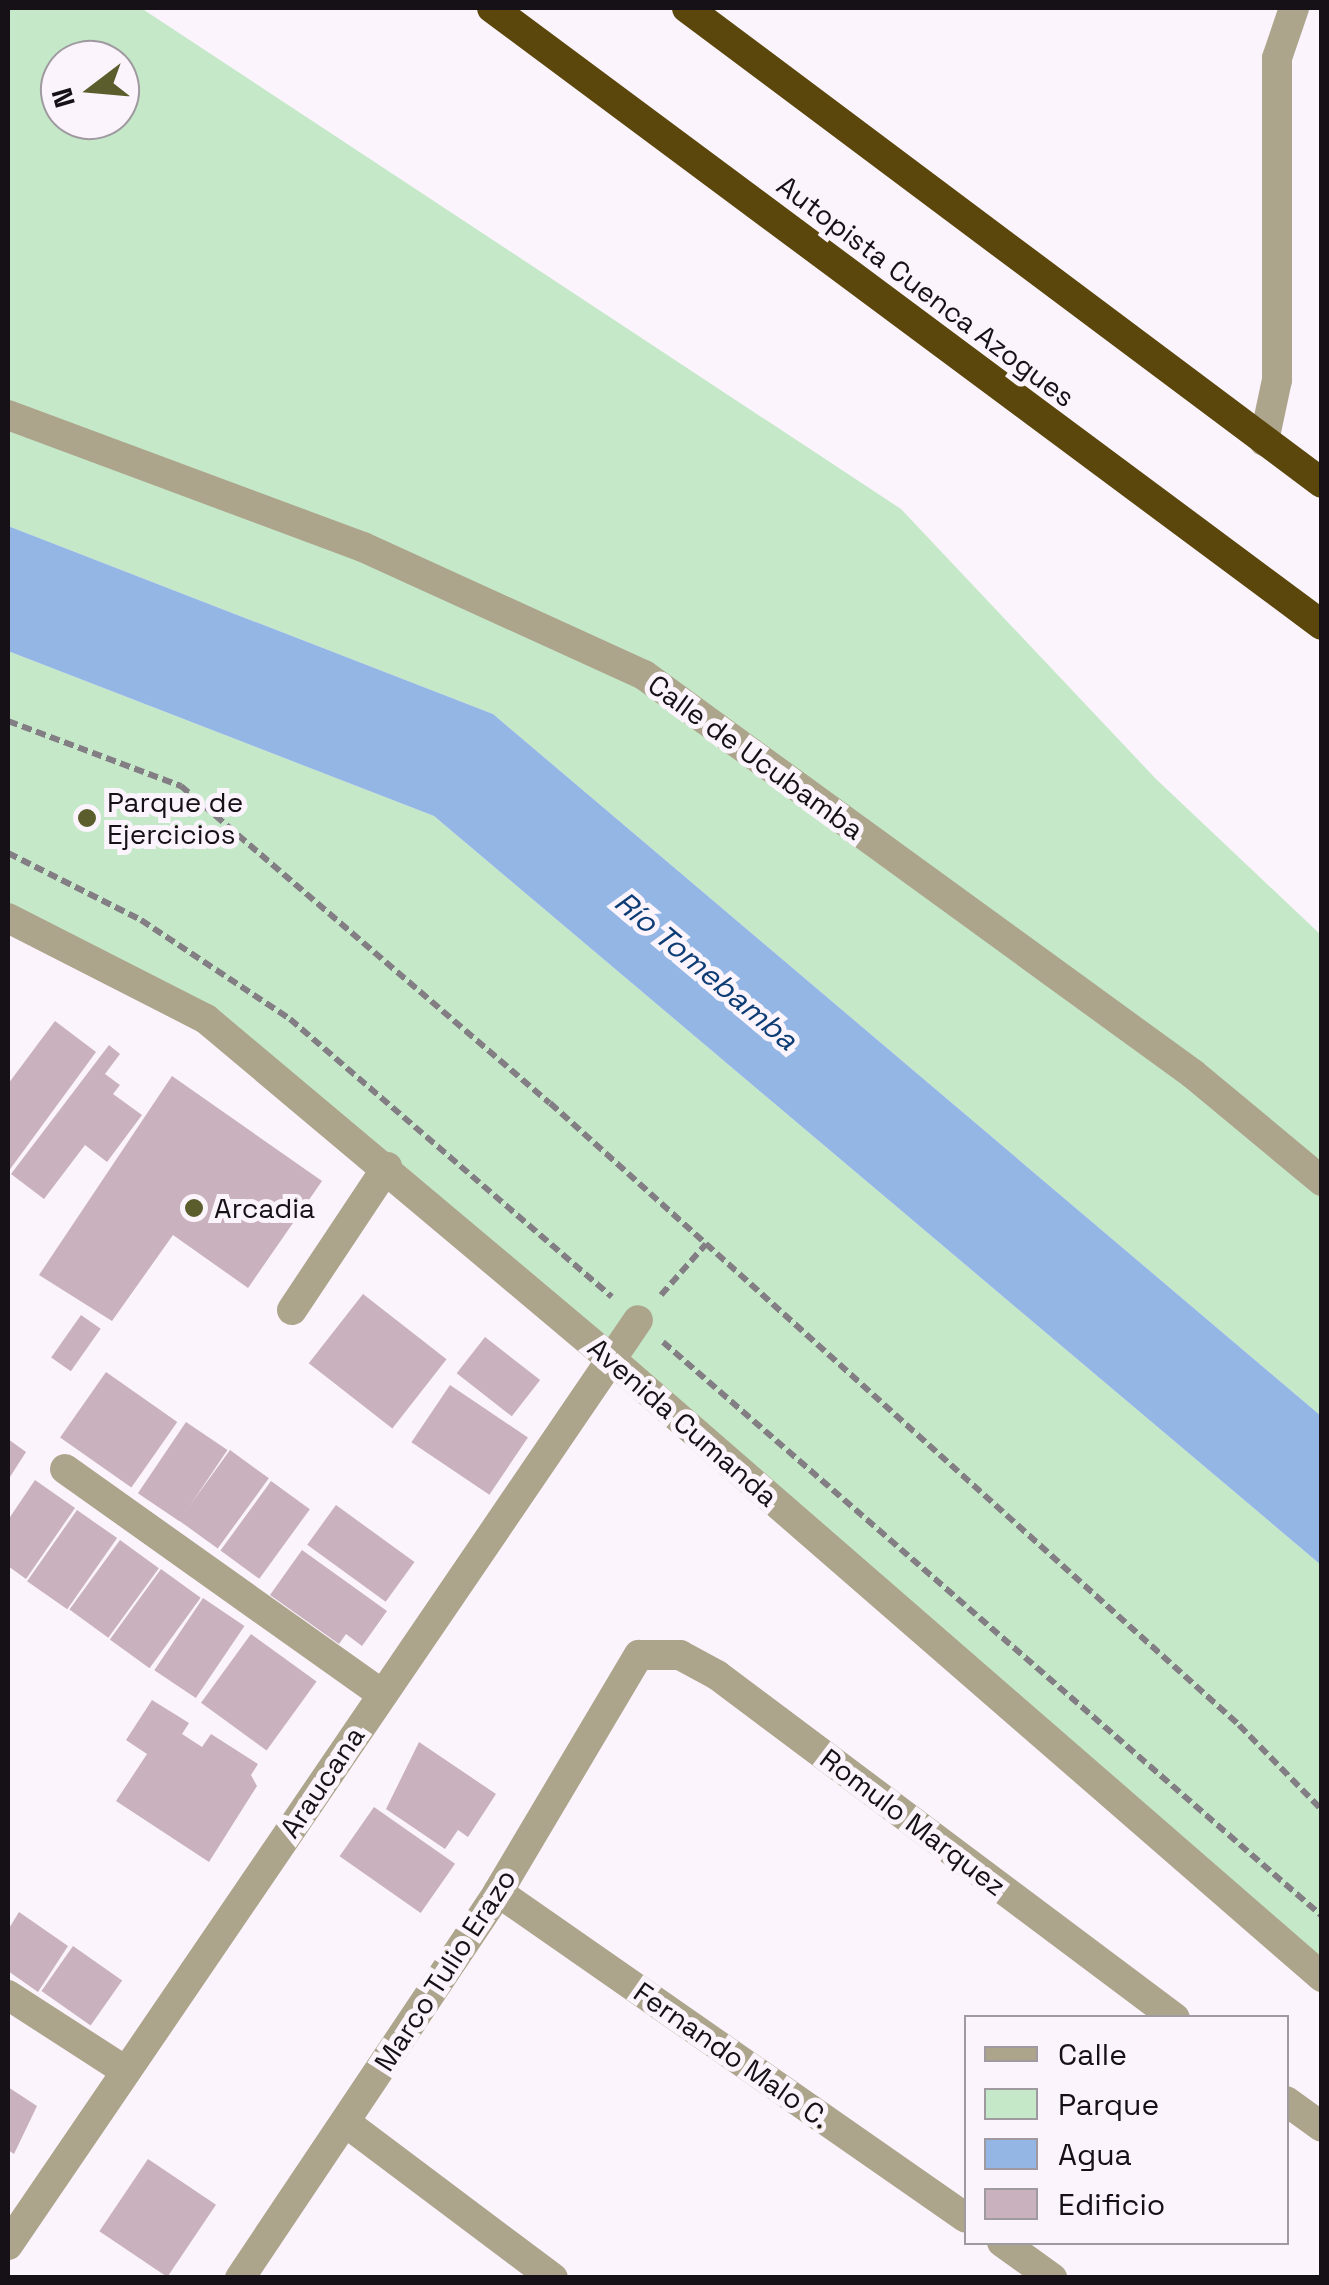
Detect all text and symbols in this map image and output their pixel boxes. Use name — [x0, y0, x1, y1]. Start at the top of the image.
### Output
north arrow — [40, 40, 140, 140]
text: N — [43, 84, 83, 112]
street label: Autopista Cuenca Azogues — [770, 168, 1082, 414]
street label: Calle de Ucubamba — [642, 668, 870, 846]
place label: Parque de Ejercicios — [107, 785, 243, 851]
marker: Parque de Ejercicios — [76, 807, 98, 829]
water label: Río Tomebamba — [607, 884, 805, 1058]
place label: Arcadia — [214, 1191, 315, 1225]
marker: Arcadia — [183, 1197, 205, 1219]
street label: Avenida Cumanda — [581, 1331, 785, 1513]
street label: Araucana — [273, 1720, 371, 1844]
street label: Romulo Marquez — [814, 1741, 1012, 1903]
street label: Marco Tulio Erazo — [367, 1862, 523, 2078]
street label: Fernando Malo C. — [627, 1975, 837, 2135]
legend — [964, 2015, 1289, 2245]
text: Calle — [1058, 2035, 1127, 2074]
text: Parque — [1058, 2085, 1159, 2124]
text: Agua — [1058, 2135, 1132, 2174]
text: Edificio — [1058, 2185, 1165, 2224]

